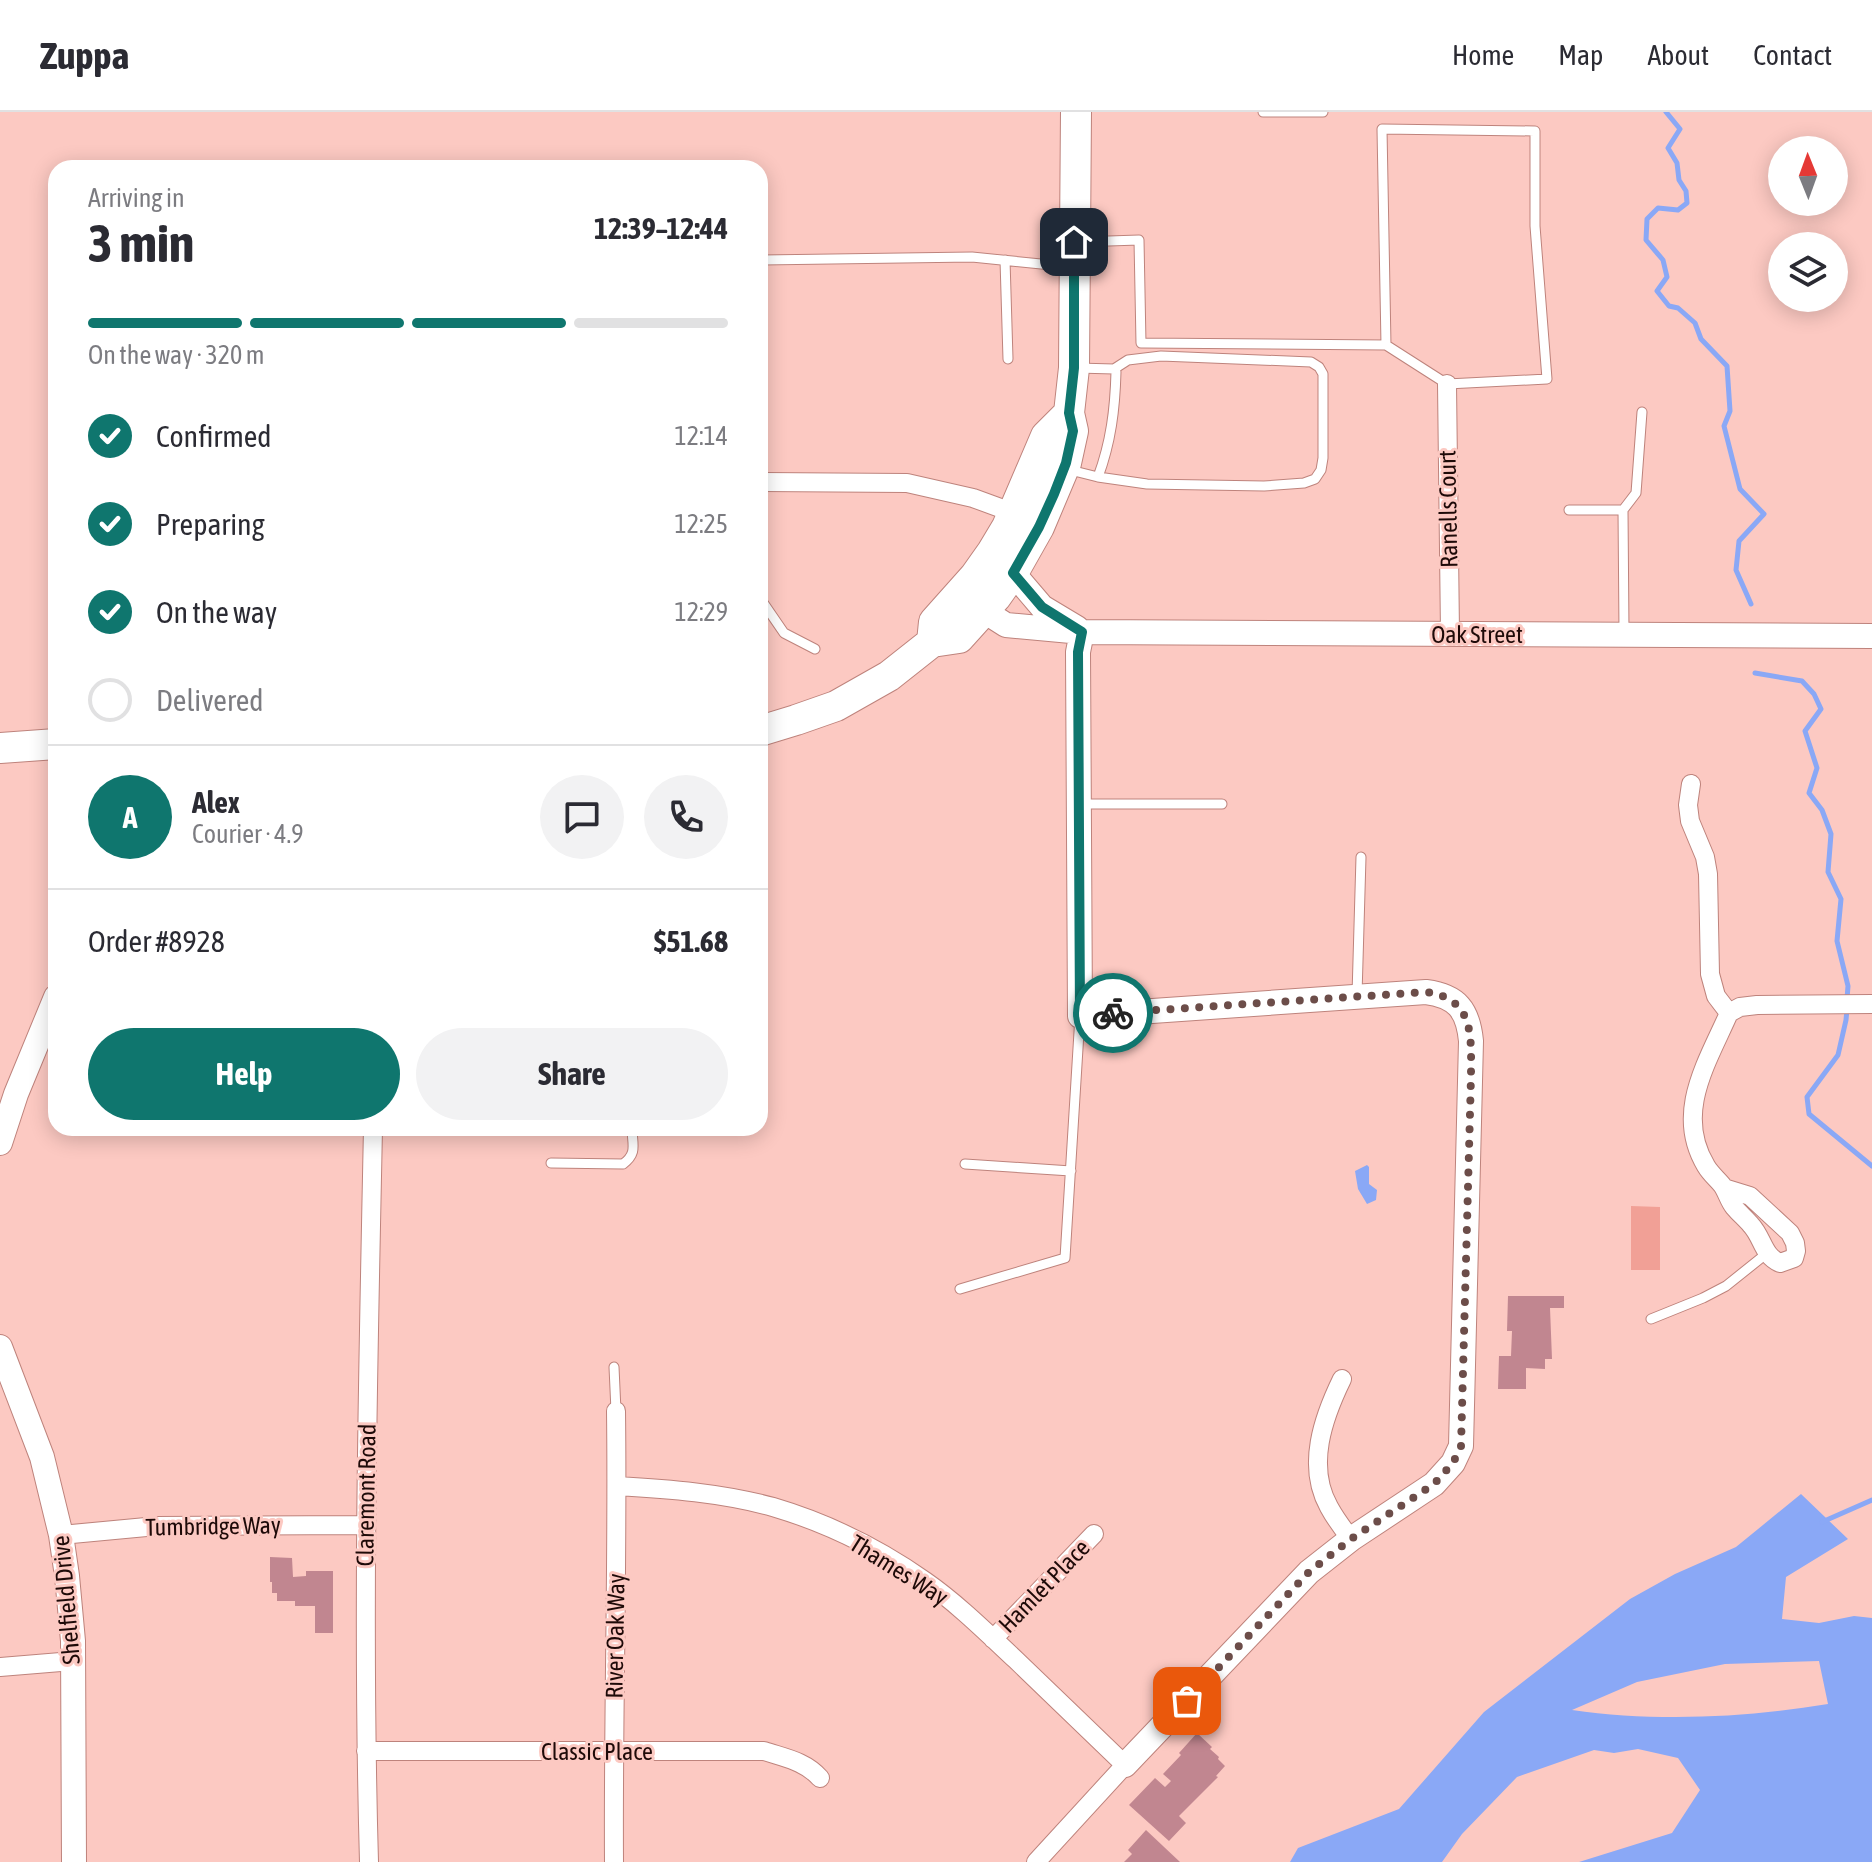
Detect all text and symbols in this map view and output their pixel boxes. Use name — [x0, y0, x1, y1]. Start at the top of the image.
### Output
text: Zuppa — [40, 34, 129, 77]
text: Home — [1452, 39, 1514, 71]
text: Map — [1558, 39, 1603, 71]
text: About — [1647, 39, 1709, 71]
text: Contact — [1753, 39, 1832, 71]
north arrow — [1768, 136, 1848, 216]
map controls — [1768, 136, 1848, 312]
text: Arriving in — [88, 183, 185, 213]
pin — [1040, 208, 1108, 276]
text: 12:39–12:44 — [594, 211, 728, 245]
text: 3 min — [88, 213, 194, 273]
icon: home — [1052, 220, 1096, 264]
button: layers — [1768, 232, 1848, 312]
text: On the way · 320 m — [88, 340, 265, 370]
icon: check — [88, 414, 132, 458]
text: Confirmed — [156, 419, 271, 453]
text: 12:14 — [674, 421, 728, 451]
street label: Ranells Court — [1433, 450, 1463, 568]
icon: check — [88, 502, 132, 546]
text: Preparing — [156, 507, 265, 541]
text: 12:25 — [674, 509, 728, 539]
icon: check — [88, 590, 132, 634]
text: On the way — [156, 595, 277, 629]
text: 12:29 — [674, 597, 728, 627]
street label: Oak Street — [1431, 621, 1523, 648]
text: Delivered — [156, 683, 264, 717]
button: chat — [540, 775, 624, 859]
button: phone — [644, 775, 728, 859]
text: Alex — [192, 785, 240, 819]
text: A — [123, 800, 137, 834]
text: Courier · 4.9 — [192, 819, 303, 849]
text: Order #8928 — [88, 924, 225, 958]
text: $51.68 — [654, 924, 728, 958]
courier — [1073, 973, 1153, 1053]
icon: bike — [1091, 991, 1135, 1035]
button: Help — [88, 1028, 400, 1120]
button: Share — [416, 1028, 728, 1120]
street label: Claremont Road — [351, 1424, 381, 1566]
street label: Tumbridge Way — [145, 1511, 281, 1541]
street label: Thames Way — [845, 1529, 953, 1611]
street label: Shelfield Drive — [47, 1534, 85, 1666]
street label: Hamlet Place — [993, 1534, 1095, 1638]
street label: River Oak Way — [600, 1573, 630, 1699]
pin — [1153, 1667, 1221, 1735]
icon: bag — [1165, 1679, 1209, 1723]
street label: Classic Place — [541, 1738, 653, 1765]

